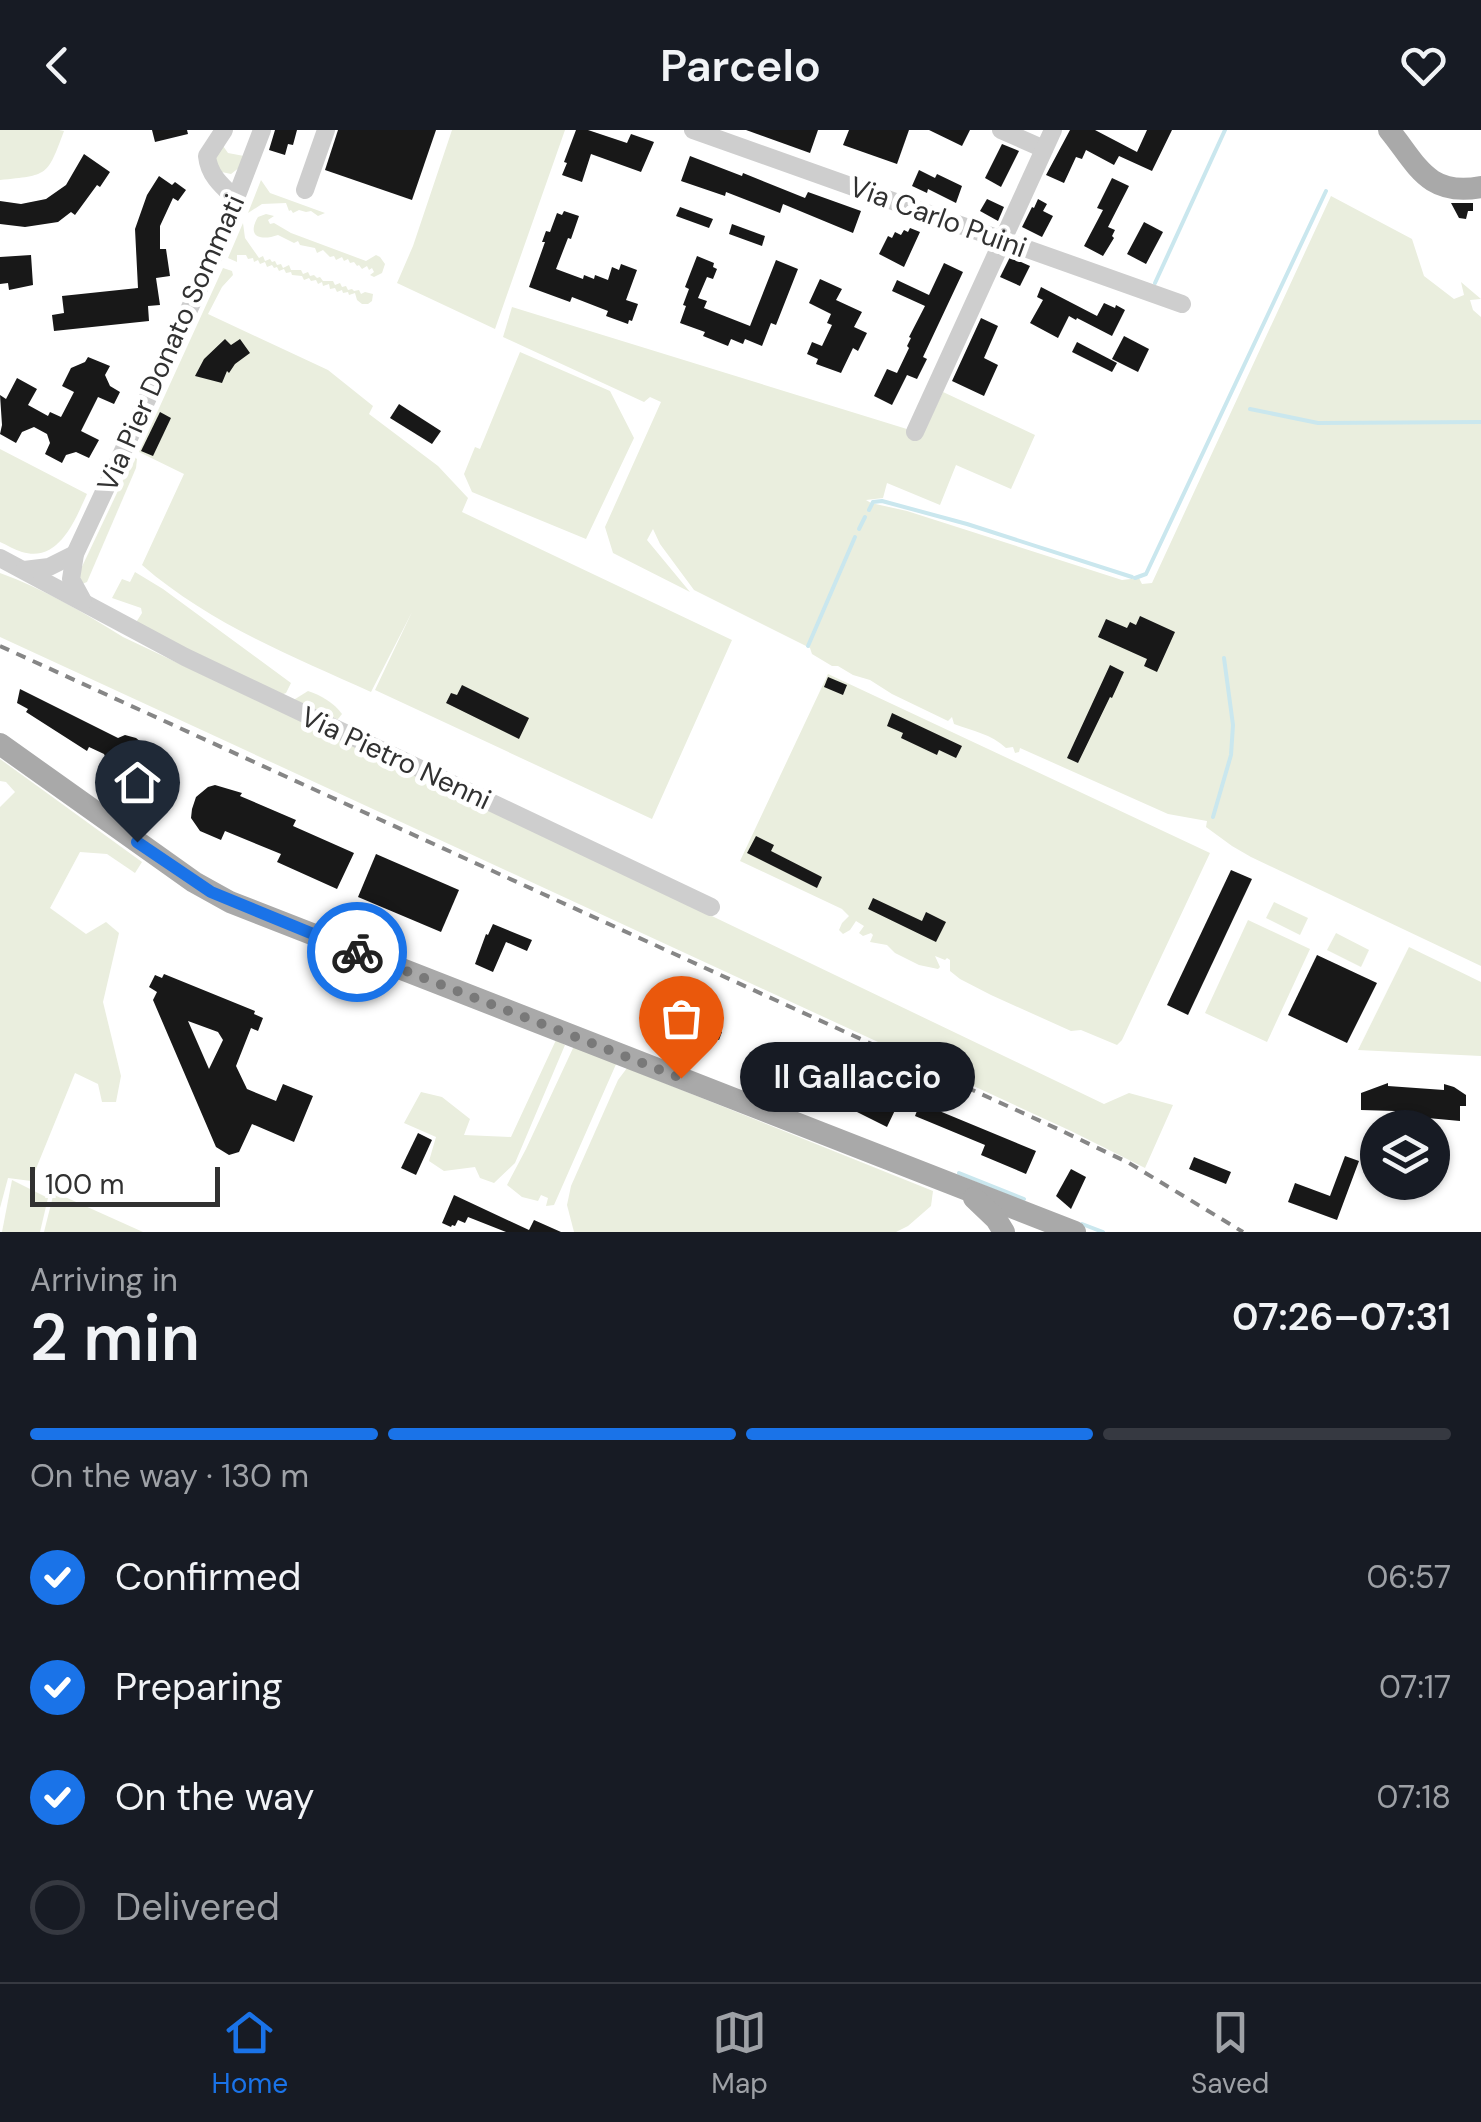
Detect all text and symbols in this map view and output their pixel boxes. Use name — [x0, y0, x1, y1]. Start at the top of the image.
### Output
text: Parcelo — [660, 36, 821, 95]
icon: back — [30, 38, 85, 93]
icon: heart — [1396, 38, 1451, 93]
street label: Via Carlo Puini — [844, 168, 1032, 266]
street label: Via Pier Donato Sommati — [89, 189, 253, 497]
street label: Via Pietro Nenni — [295, 698, 497, 818]
pin — [95, 740, 180, 843]
icon: home — [110, 755, 165, 810]
courier — [307, 902, 407, 1002]
icon: bike — [330, 925, 385, 980]
pin — [639, 976, 724, 1079]
icon: bag — [654, 991, 709, 1046]
callout: Il Gallaccio — [741, 1043, 976, 1113]
text: Il Gallaccio — [774, 1056, 941, 1098]
map controls — [1360, 1110, 1450, 1200]
button: layers — [1360, 1110, 1450, 1200]
scale bar — [30, 1162, 220, 1206]
text: 100 m — [45, 1166, 124, 1203]
text: Arriving in — [30, 1259, 178, 1301]
text: 07:26–07:31 — [1232, 1292, 1451, 1342]
text: 2 min — [30, 1296, 200, 1380]
text: On the way · 130 m — [30, 1455, 309, 1497]
icon: check — [30, 1550, 85, 1605]
text: Confirmed — [115, 1552, 301, 1602]
text: 06:57 — [1366, 1556, 1451, 1598]
icon: check — [30, 1660, 85, 1715]
text: Preparing — [115, 1662, 283, 1712]
text: 07:17 — [1379, 1666, 1451, 1708]
icon: check — [30, 1770, 85, 1825]
text: On the way — [115, 1772, 314, 1822]
text: 07:18 — [1377, 1776, 1451, 1818]
text: Delivered — [115, 1882, 280, 1932]
tab: Home — [212, 2005, 288, 2102]
tab: Map — [711, 2005, 768, 2102]
tab: Saved — [1191, 2005, 1269, 2102]

